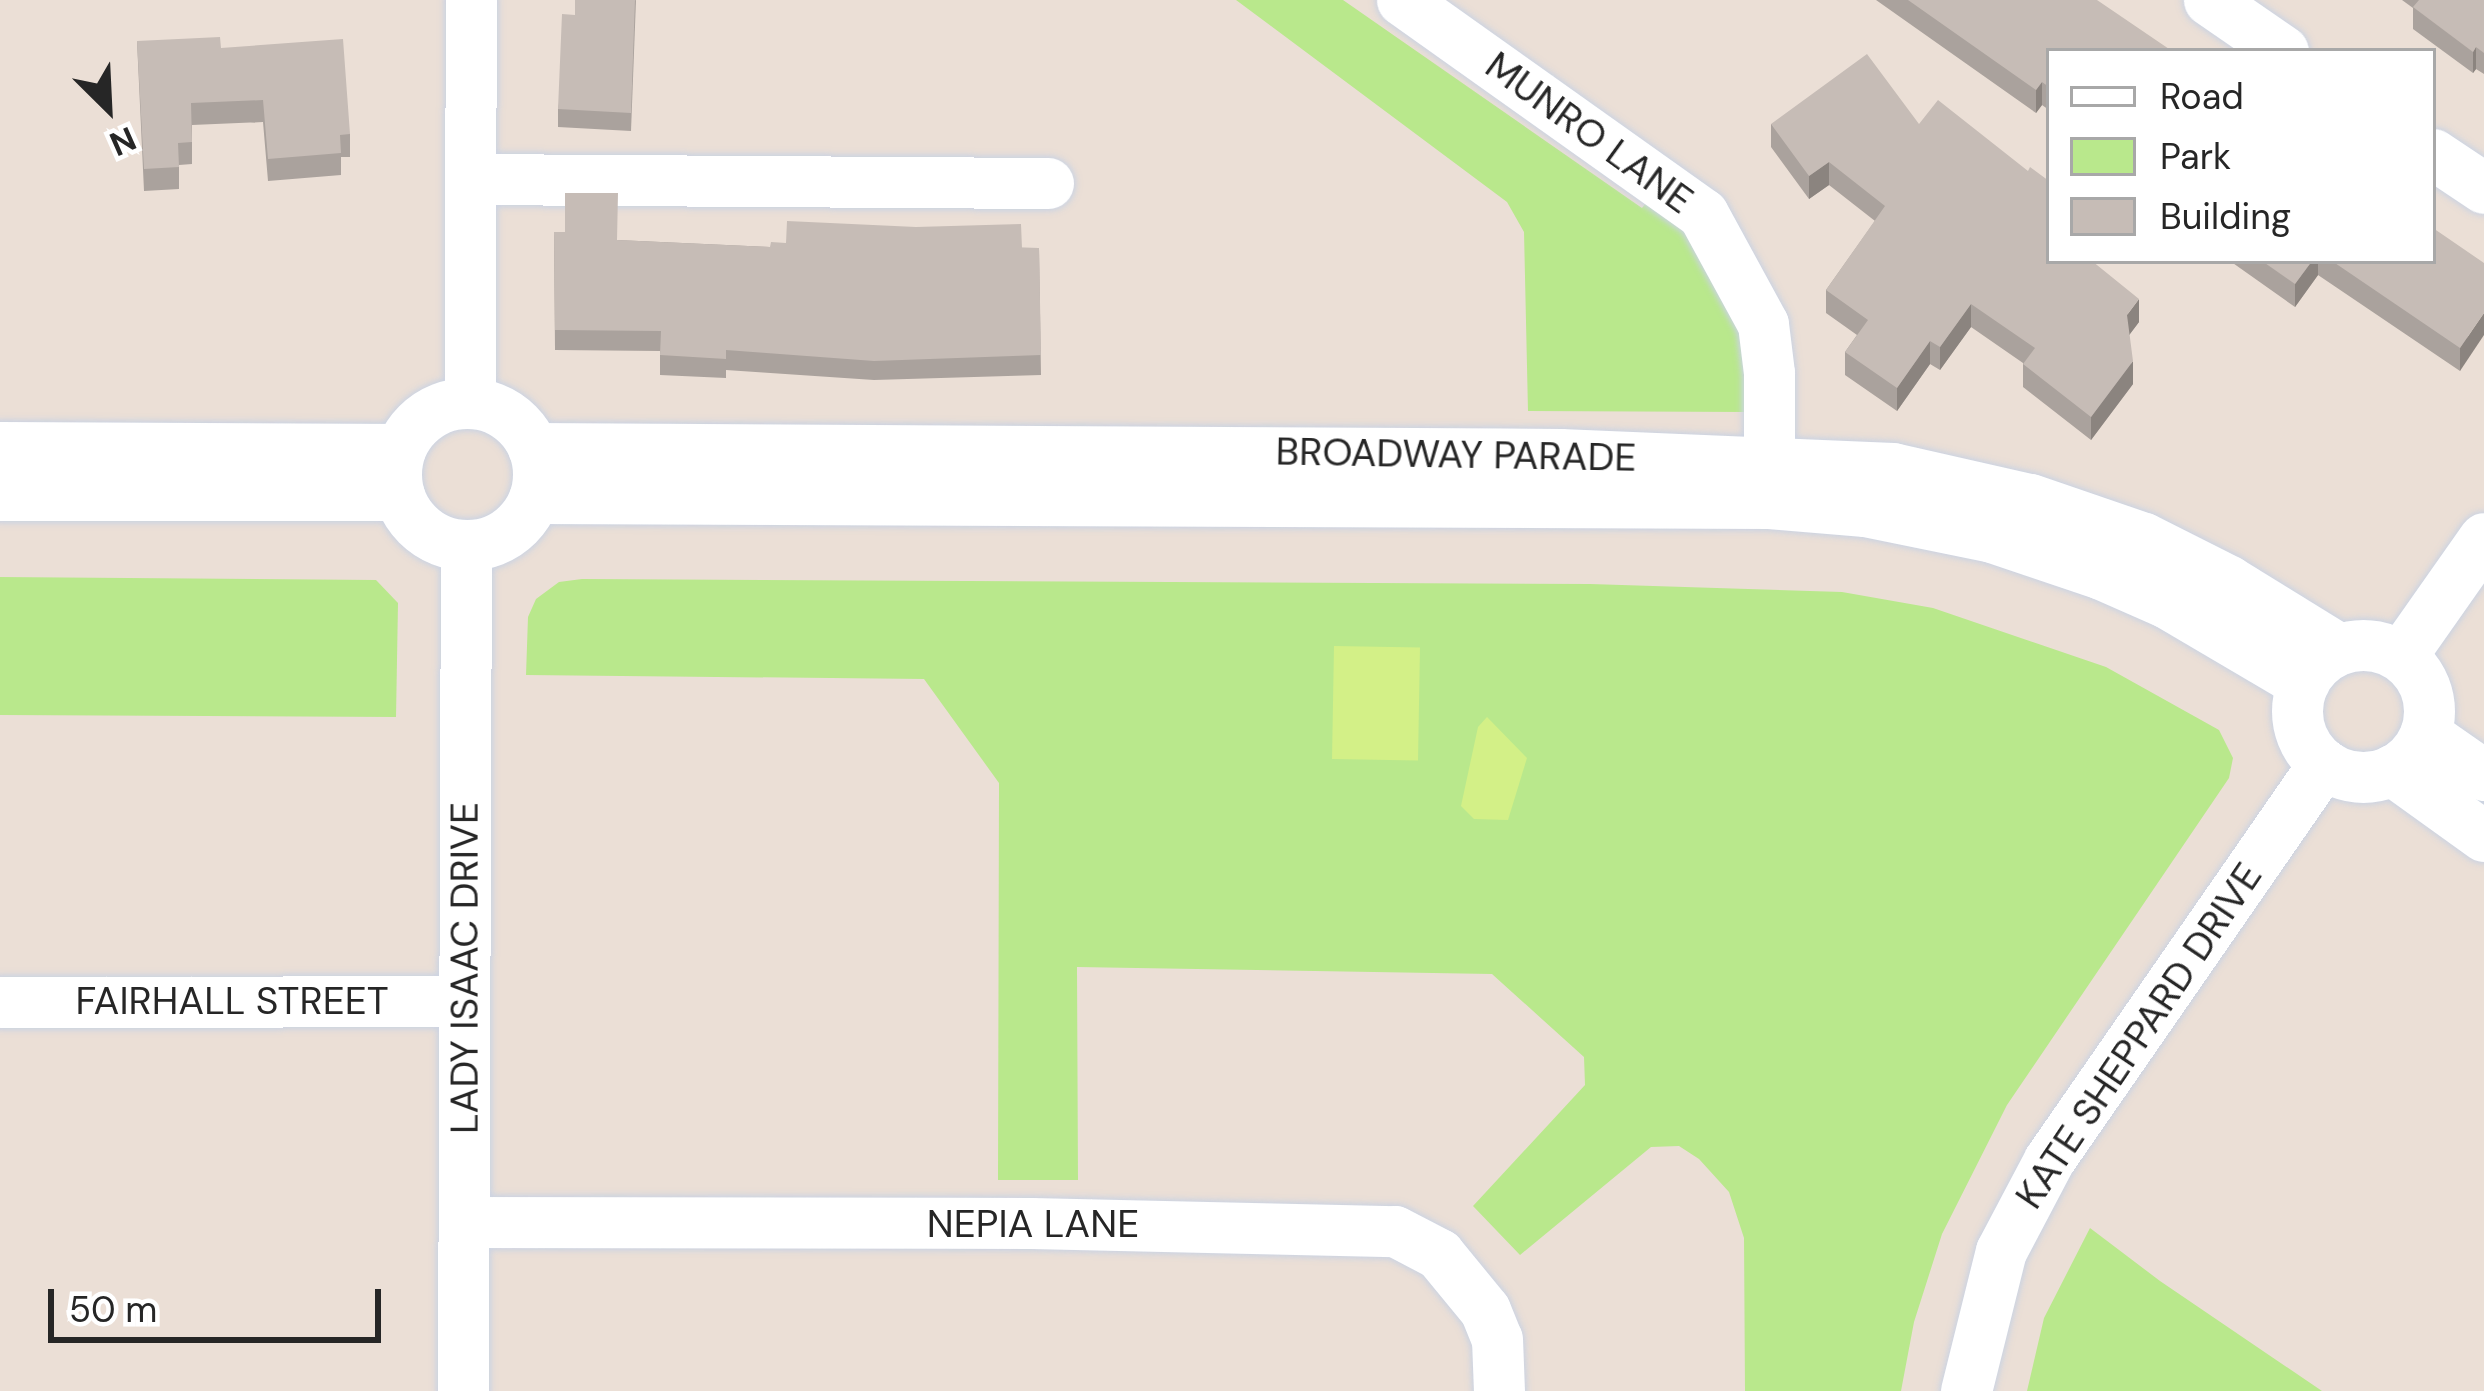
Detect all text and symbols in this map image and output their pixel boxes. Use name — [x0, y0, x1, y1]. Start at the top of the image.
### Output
street label: MUNRO LANE — [1476, 42, 1702, 224]
north arrow — [48, 48, 168, 168]
legend — [2046, 48, 2436, 264]
text: Road — [2160, 73, 2244, 120]
text: N — [103, 117, 143, 166]
text: Park — [2160, 133, 2231, 180]
text: Building — [2160, 193, 2291, 240]
street label: BROADWAY PARADE — [1275, 428, 1637, 482]
street label: LADY ISAAC DRIVE — [442, 802, 488, 1134]
street label: KATE SHEPPARD DRIVE — [2006, 854, 2272, 1218]
street label: FAIRHALL STREET — [75, 978, 389, 1024]
street label: NEPIA LANE — [927, 1201, 1139, 1247]
scale bar — [54, 1265, 387, 1339]
text: 50 m — [69, 1286, 157, 1333]

